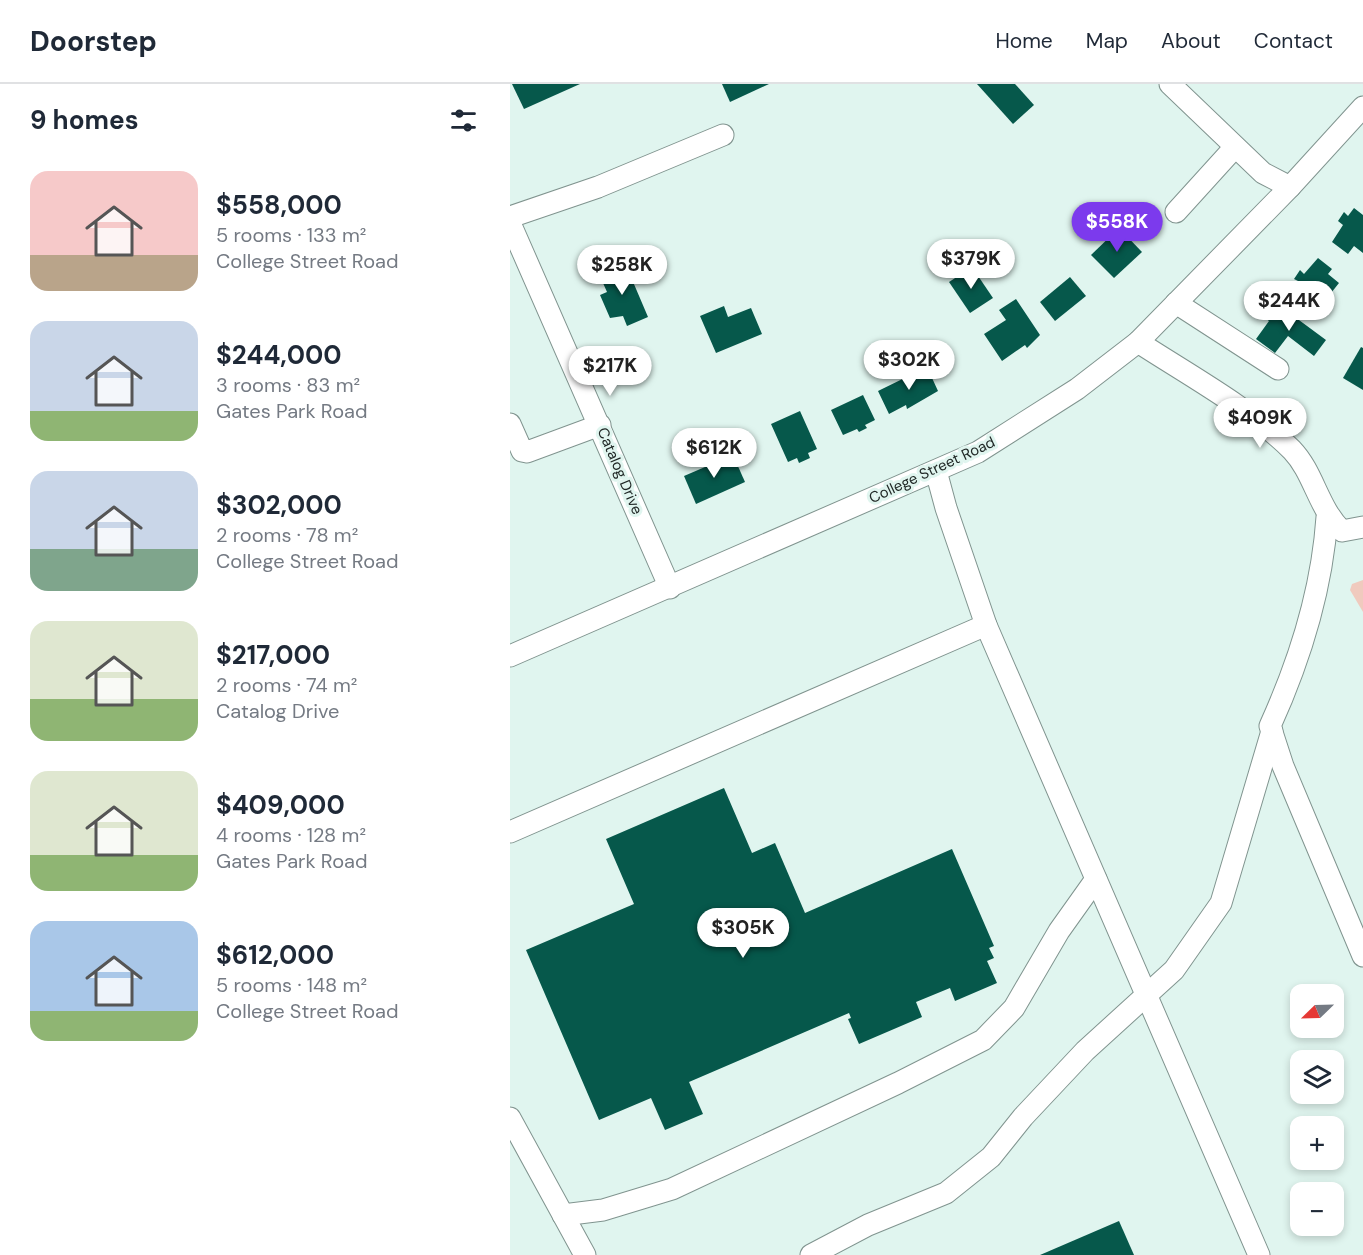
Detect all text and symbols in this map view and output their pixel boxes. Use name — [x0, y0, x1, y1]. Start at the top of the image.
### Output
text: Doorstep — [30, 23, 157, 60]
text: Home — [995, 27, 1053, 55]
text: Map — [1086, 27, 1128, 55]
text: About — [1161, 27, 1221, 55]
text: Contact — [1254, 27, 1333, 55]
text: 9 homes — [30, 103, 139, 137]
icon: filters — [447, 104, 480, 137]
text: $558,000 — [216, 188, 342, 222]
icon: home — [78, 195, 150, 267]
pin: $558K — [1075, 202, 1159, 253]
text: $558K — [1086, 208, 1148, 234]
text: 5 rooms · 133 m² — [216, 222, 366, 248]
pin: $379K — [929, 239, 1013, 290]
pin: $258K — [580, 245, 664, 296]
text: $379K — [941, 245, 1001, 271]
text: College Street Road — [216, 248, 398, 274]
text: $258K — [591, 251, 653, 277]
pin: $244K — [1247, 281, 1331, 332]
text: $244K — [1258, 287, 1320, 313]
text: $244,000 — [216, 338, 342, 372]
pin: $302K — [867, 340, 951, 391]
icon: home — [78, 345, 150, 417]
pin: $217K — [568, 346, 652, 397]
text: $302K — [878, 346, 940, 372]
text: $217K — [583, 352, 637, 378]
text: 3 rooms · 83 m² — [216, 372, 360, 398]
text: Gates Park Road — [216, 398, 367, 424]
pin: $409K — [1218, 398, 1302, 449]
text: $409K — [1228, 404, 1292, 430]
street label: Catalog Drive — [593, 424, 647, 518]
pin: $612K — [672, 428, 756, 479]
street label: College Street Road — [866, 432, 998, 508]
text: $612K — [686, 434, 742, 460]
text: $302,000 — [216, 488, 342, 522]
icon: home — [78, 495, 150, 567]
text: 2 rooms · 78 m² — [216, 522, 358, 548]
text: College Street Road — [216, 548, 398, 574]
text: $217,000 — [216, 638, 330, 672]
icon: home — [78, 645, 150, 717]
text: 2 rooms · 74 m² — [216, 672, 357, 698]
text: Catalog Drive — [216, 698, 339, 724]
text: $409,000 — [216, 788, 345, 822]
icon: home — [78, 795, 150, 867]
text: 4 rooms · 128 m² — [216, 822, 366, 848]
text: Gates Park Road — [216, 848, 367, 874]
pin: $305K — [701, 908, 785, 959]
text: $305K — [711, 914, 775, 940]
text: $612,000 — [216, 938, 334, 972]
icon: home — [78, 945, 150, 1017]
text: 5 rooms · 148 m² — [216, 972, 367, 998]
north arrow — [1290, 984, 1344, 1038]
map controls — [1290, 984, 1344, 1236]
text: College Street Road — [216, 998, 398, 1024]
button: layers — [1290, 1050, 1344, 1104]
button: + — [1290, 1116, 1344, 1170]
button: − — [1290, 1182, 1344, 1236]

